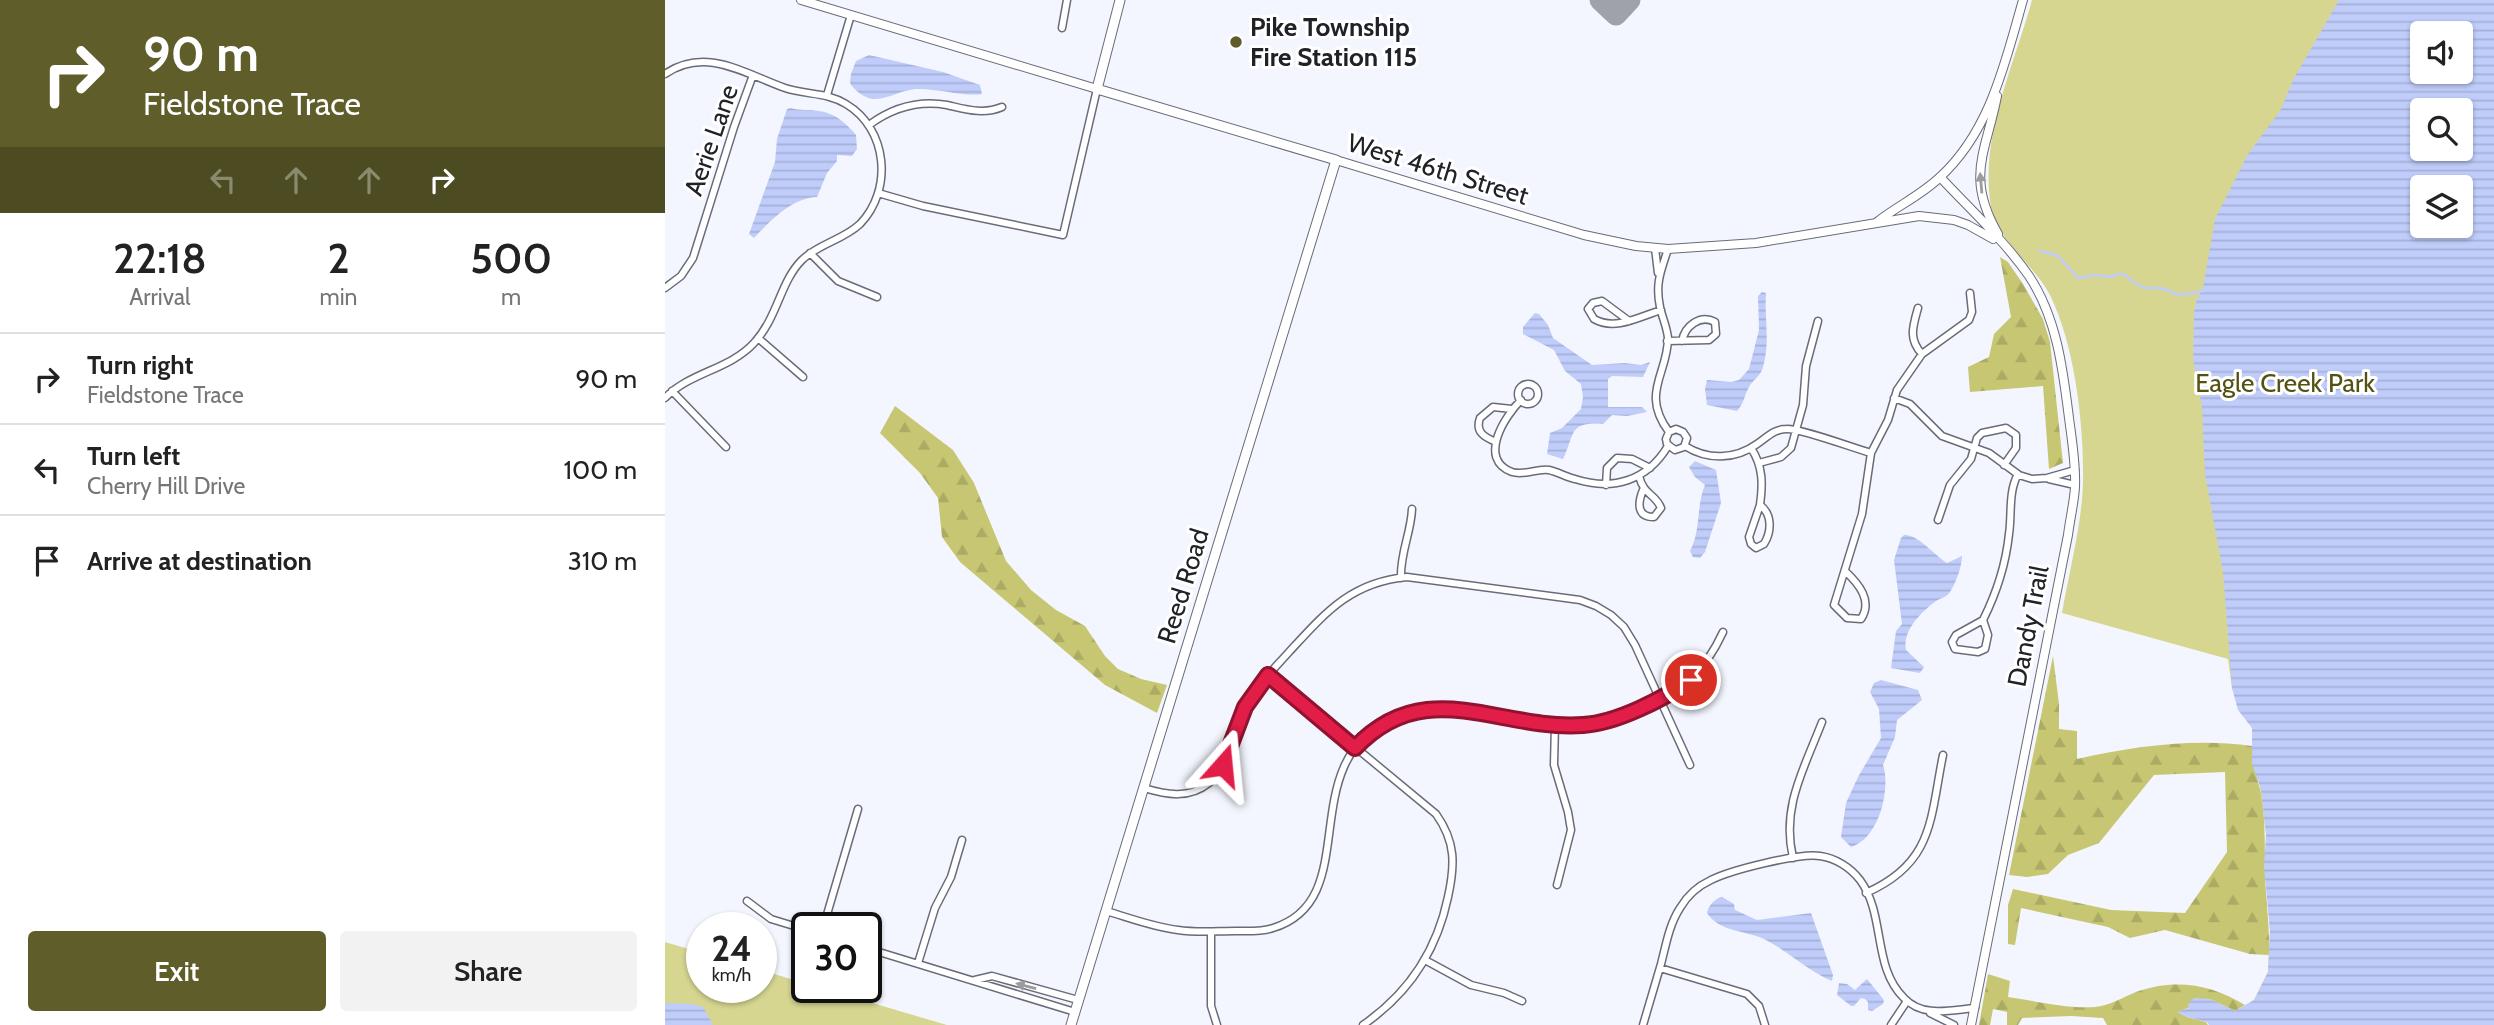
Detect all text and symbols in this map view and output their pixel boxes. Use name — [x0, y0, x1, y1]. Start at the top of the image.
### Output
place label: Pike Township Fire Station 115 — [1250, 11, 1417, 73]
map controls — [2410, 21, 2473, 238]
button: sound — [2410, 21, 2473, 84]
text: 90 m — [143, 24, 259, 83]
icon: right — [28, 28, 119, 119]
marker: Pike Township Fire Station 115 — [1228, 34, 1244, 50]
street label: Aerie Lane — [677, 80, 745, 200]
text: Fieldstone Trace — [143, 84, 361, 123]
button: search — [2410, 98, 2473, 161]
street label: West 46th Street — [1344, 126, 1533, 212]
icon: left — [204, 161, 242, 199]
icon: ahead — [277, 161, 315, 199]
icon: ahead — [350, 161, 388, 199]
icon: right — [423, 161, 461, 199]
one-way arrow — [1975, 172, 1986, 194]
button: layers — [2410, 175, 2473, 238]
text: 22:18 — [113, 232, 207, 284]
text: 2 — [327, 232, 350, 284]
text: 500 — [470, 232, 552, 284]
text: Arrival — [129, 283, 190, 311]
text: min — [320, 283, 357, 311]
text: m — [501, 283, 521, 311]
text: Turn right — [87, 349, 193, 381]
icon: right — [28, 360, 66, 398]
text: 90 m — [575, 363, 637, 395]
park label: Eagle Creek Park — [2195, 367, 2375, 399]
text: Fieldstone Trace — [87, 381, 244, 409]
text: Turn left — [87, 440, 180, 472]
icon: left — [28, 451, 66, 489]
text: 100 m — [564, 454, 637, 486]
text: Cherry Hill Drive — [87, 472, 245, 500]
street label: Reed Road — [1150, 525, 1216, 647]
icon: arrive — [28, 542, 66, 580]
text: Arrive at destination — [87, 545, 312, 577]
text: 310 m — [568, 545, 637, 577]
street label: Dandy Trail — [2001, 563, 2055, 689]
pin — [1661, 650, 1721, 710]
icon: arrive — [1672, 661, 1710, 699]
position arrow — [1186, 728, 1260, 802]
speed limit sign: 30 — [791, 912, 882, 1003]
text: 24 — [711, 927, 752, 970]
button: Exit — [28, 931, 326, 1011]
button: Share — [340, 931, 637, 1011]
text: km/h — [712, 964, 751, 986]
one-way arrow — [1015, 980, 1036, 990]

